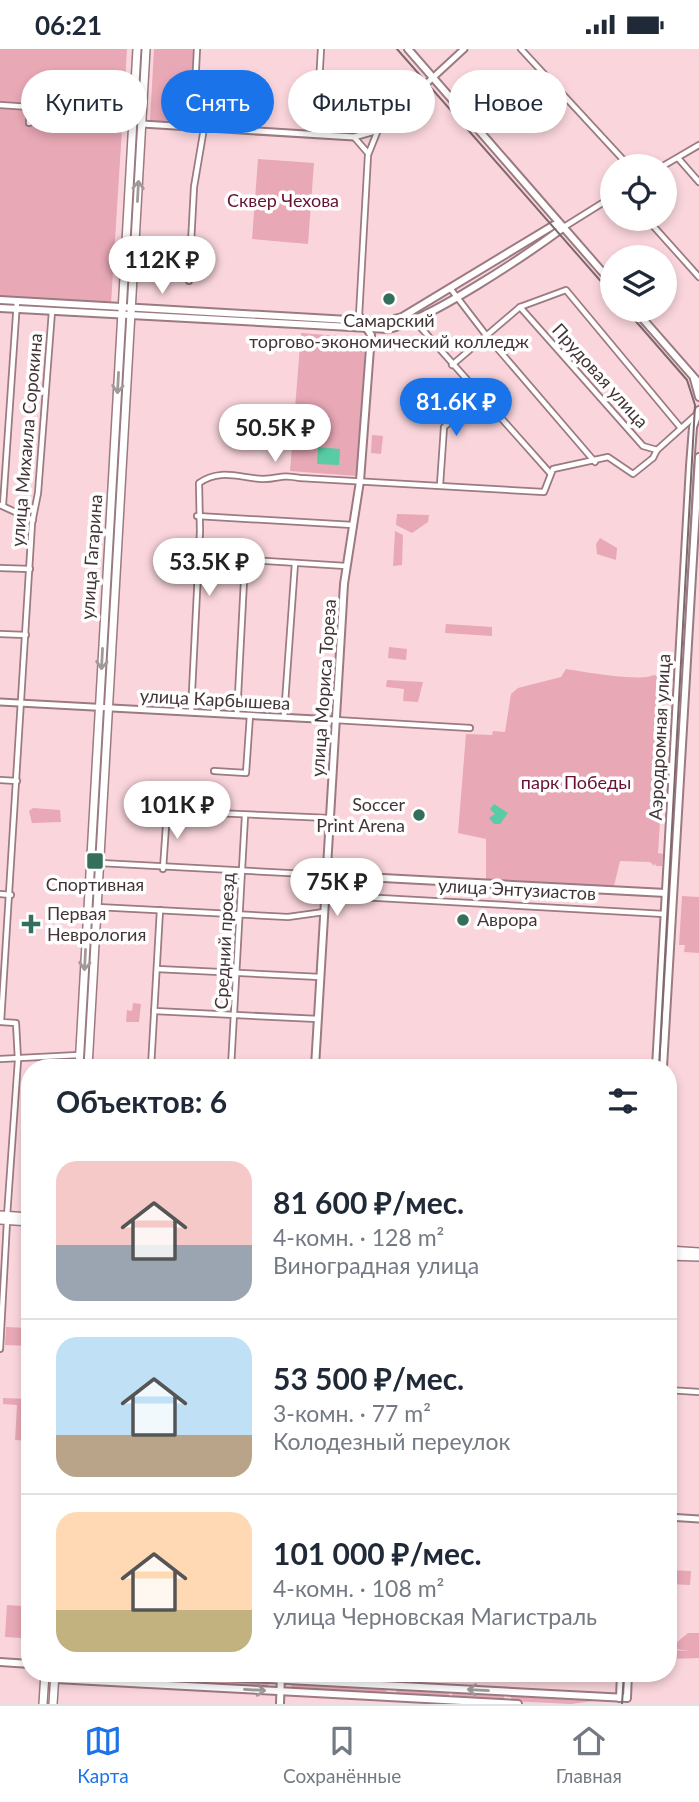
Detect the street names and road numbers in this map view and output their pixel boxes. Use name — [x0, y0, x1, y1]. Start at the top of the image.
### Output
street label: Прудовая улица — [548, 319, 653, 432]
street label: улица Михаила Сорокина — [6, 332, 46, 548]
street label: улица Гагарина — [76, 494, 106, 620]
street label: улица Мориса Тореза — [306, 598, 340, 778]
street label: Аэродромная улица — [644, 653, 674, 821]
street label: улица Карбышева — [139, 684, 291, 714]
street label: Средний проезд — [209, 872, 239, 1010]
street label: улица Энтузиастов — [438, 874, 597, 904]

